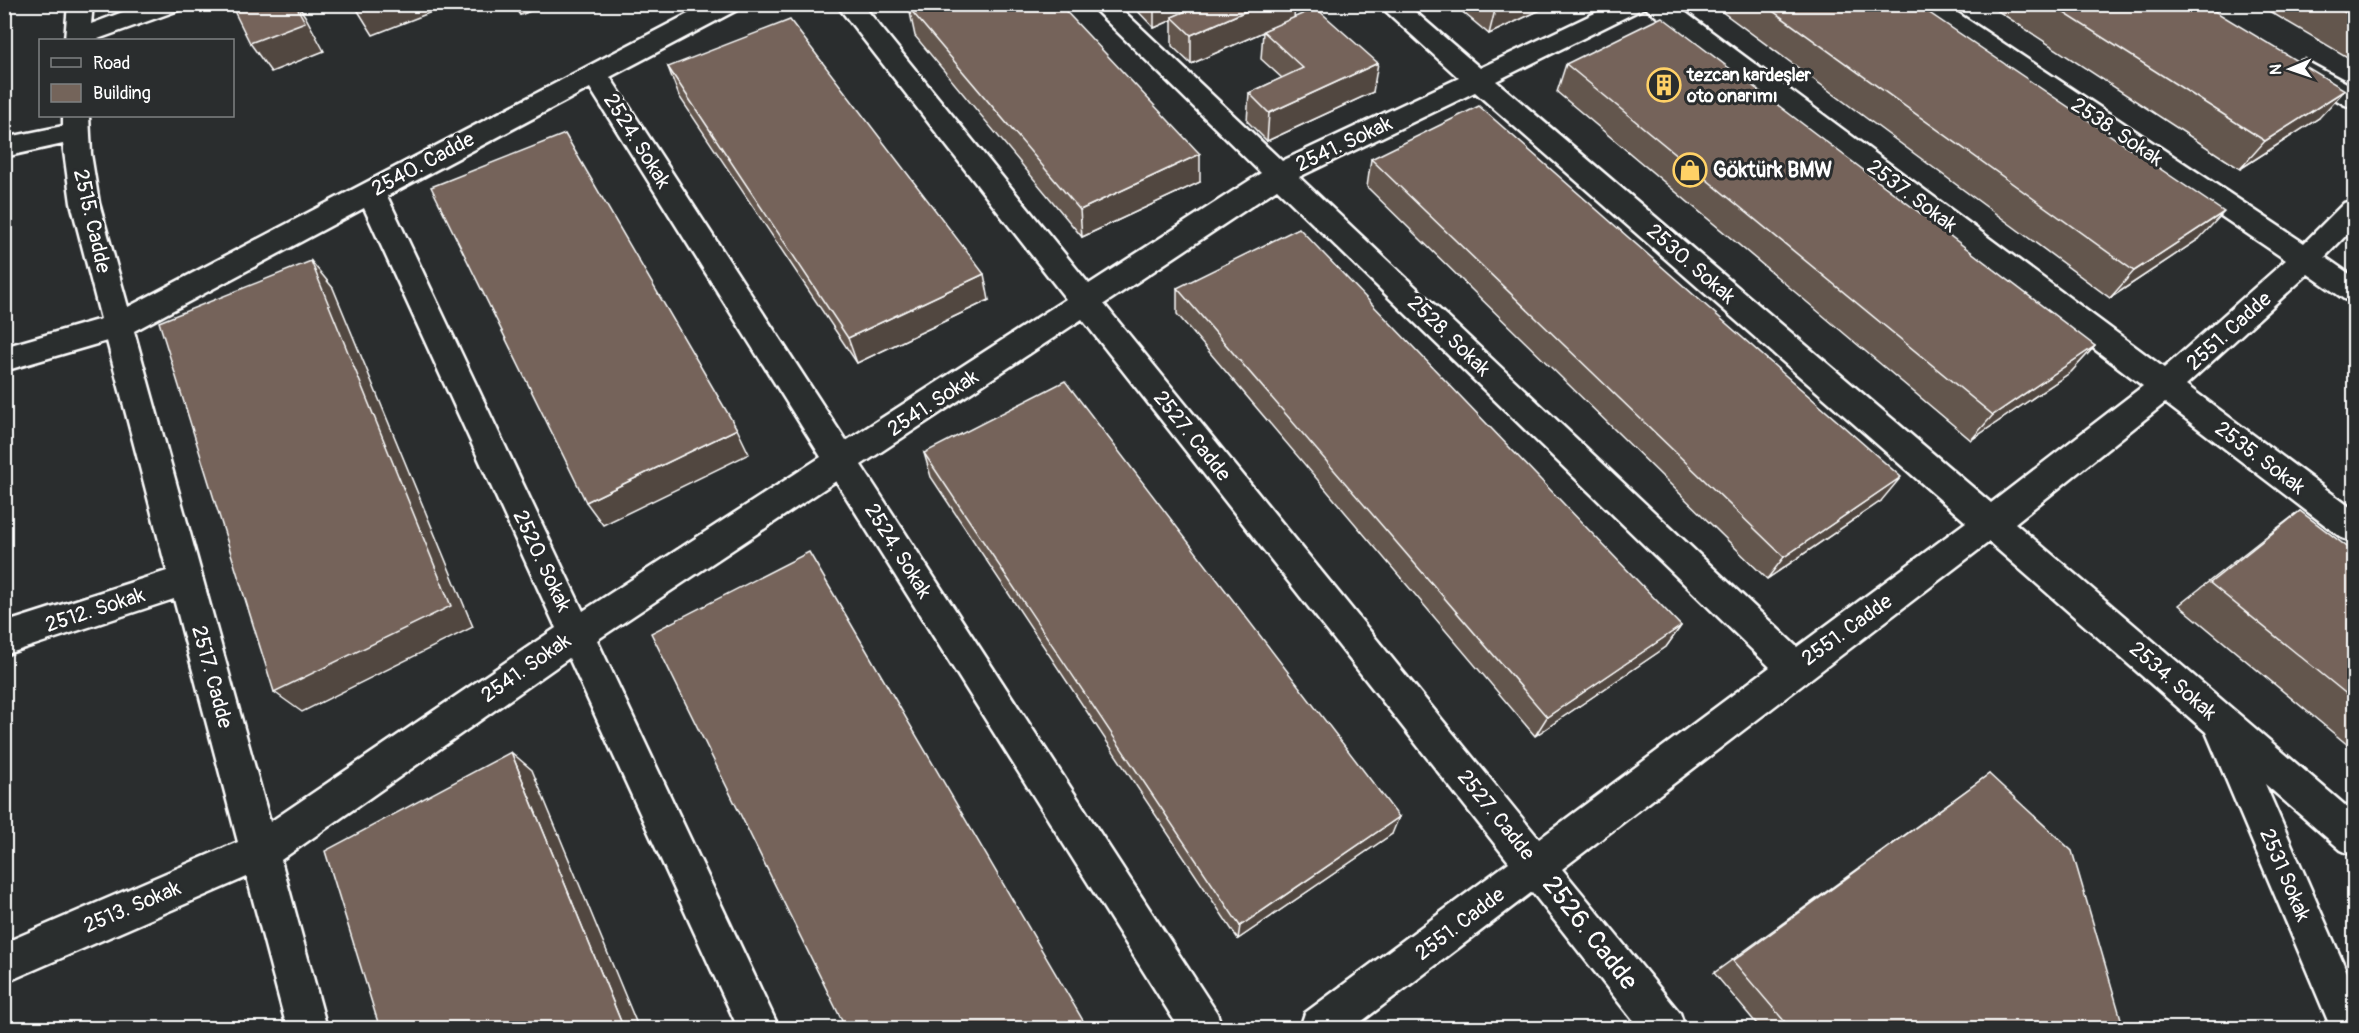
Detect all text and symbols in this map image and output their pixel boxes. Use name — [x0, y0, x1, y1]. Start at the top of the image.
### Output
legend — [39, 39, 234, 117]
north arrow — [2260, 39, 2320, 99]
text: Road — [93, 52, 130, 75]
place label: tezcan kardeşler oto onarımı — [1686, 64, 1812, 108]
text: N — [2266, 64, 2286, 75]
building icon: tezcan kardeşler oto onarımı — [1646, 67, 1682, 103]
text: Building — [93, 82, 151, 105]
street label: 2524. Sokak — [597, 88, 677, 194]
street label: 2538. Sokak — [2066, 91, 2168, 173]
street label: 2541. Sokak — [1291, 110, 1397, 178]
street label: 2540. Cadde — [367, 125, 480, 202]
shop icon: Göktürk BMW — [1672, 152, 1708, 188]
street label: 2537. Sokak — [1862, 153, 1963, 239]
place label: Göktürk BMW — [1713, 157, 1832, 184]
street label: 2515. Cadde — [67, 166, 117, 276]
street label: 2530. Sokak — [1641, 218, 1741, 310]
street label: 2551. Cadde — [2181, 285, 2278, 376]
street label: 2528. Sokak — [1402, 290, 1496, 382]
street label: 2541. Sokak — [882, 363, 984, 442]
street label: 2527. Cadde — [1147, 385, 1237, 487]
street label: 2535. Sokak — [2209, 415, 2311, 501]
street label: 2524. Sokak — [858, 498, 938, 604]
street label: 2520. Sokak — [507, 506, 577, 616]
street label: 2512. Sokak — [42, 581, 148, 639]
street label: 2551. Cadde — [1796, 588, 1898, 672]
street label: 2517. Cadde — [185, 623, 239, 732]
street label: 2541. Sokak — [476, 627, 576, 709]
street label: 2534. Sokak — [2124, 636, 2222, 726]
street label: 2527. Cadde — [1451, 764, 1541, 866]
street label: 2531 Sokak — [2253, 824, 2317, 926]
street label: 2526. Cadde — [1535, 869, 1645, 997]
street label: 2513. Sokak — [79, 874, 185, 940]
street label: 2551. Cadde — [1410, 881, 1511, 967]

